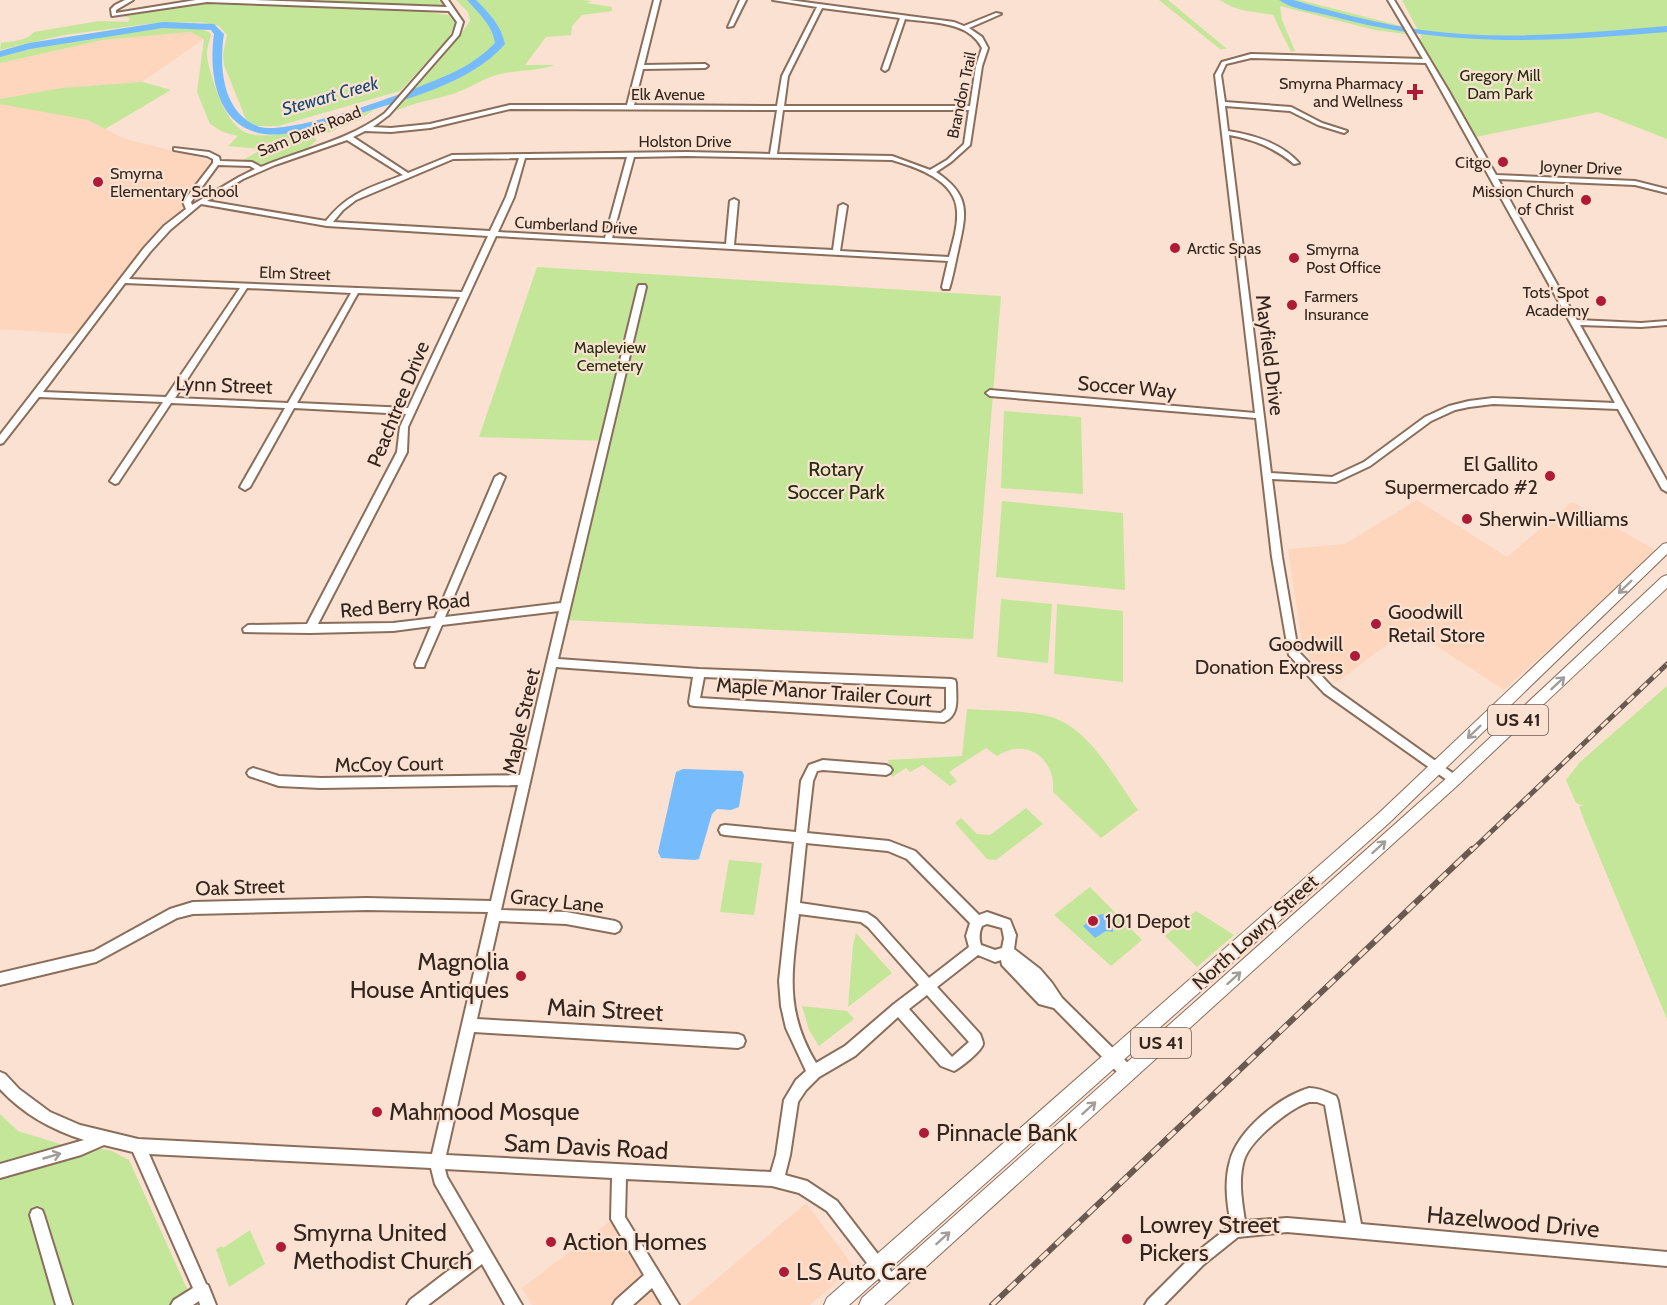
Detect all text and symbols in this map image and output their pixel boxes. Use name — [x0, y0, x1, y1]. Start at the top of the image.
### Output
street label: Brandon Trail — [943, 50, 980, 140]
park label: Gregory Mill Dam Park — [1460, 66, 1541, 103]
water label: Stewart Creek — [279, 71, 382, 120]
place label: Smyrna Pharmacy and Wellness — [1279, 74, 1403, 111]
street label: Elk Avenue — [631, 85, 705, 104]
marker: Smyrna Pharmacy and Wellness — [1408, 85, 1422, 99]
street label: Sam Davis Road — [255, 102, 364, 161]
street label: Holston Drive — [639, 132, 731, 151]
place label: Citgo — [1455, 153, 1491, 172]
marker: Citgo — [1496, 155, 1510, 169]
street label: Joyner Drive — [1539, 157, 1622, 178]
place label: Smyrna Elementary School — [110, 164, 238, 201]
marker: Smyrna Elementary School — [91, 175, 105, 189]
place label: Mission Church of Christ — [1472, 182, 1575, 219]
marker: Mission Church of Christ — [1579, 193, 1593, 207]
street label: Cumberland Drive — [514, 213, 638, 238]
place label: Arctic Spas — [1187, 239, 1261, 258]
place label: Smyrna Post Office — [1306, 240, 1381, 277]
marker: Arctic Spas — [1168, 241, 1182, 255]
marker: Smyrna Post Office — [1287, 251, 1301, 265]
street label: Elm Street — [259, 263, 332, 284]
place label: Tots' Spot Academy — [1522, 283, 1590, 320]
place label: Farmers Insurance — [1304, 287, 1369, 324]
street label: Mayfield Drive — [1251, 293, 1289, 417]
marker: Tots' Spot Academy — [1594, 294, 1608, 308]
marker: Farmers Insurance — [1285, 298, 1299, 312]
street label: Peachtree Drive — [362, 338, 434, 470]
park label: Mapleview Cemetery — [574, 338, 647, 375]
street label: Lynn Street — [175, 371, 273, 399]
street label: Soccer Way — [1077, 371, 1177, 403]
place label: El Gallito Supermercado #2 — [1385, 452, 1538, 499]
park label: Rotary Soccer Park — [787, 457, 885, 504]
marker: El Gallito Supermercado #2 — [1543, 469, 1557, 483]
place label: Sherwin-Williams — [1479, 507, 1628, 531]
marker: Sherwin-Williams — [1460, 512, 1474, 526]
one-way arrow — [1617, 580, 1632, 595]
street label: Red Berry Road — [339, 587, 471, 623]
place label: Goodwill Retail Store — [1388, 600, 1485, 647]
marker: Goodwill Retail Store — [1369, 617, 1383, 631]
place label: Goodwill Donation Express — [1195, 632, 1343, 679]
marker: Goodwill Donation Express — [1348, 649, 1362, 663]
street label: Maple Street — [497, 666, 545, 776]
street label: Maple Manor Trailer Court — [715, 672, 933, 712]
one-way arrow — [1550, 676, 1565, 690]
road number: US 41 — [1488, 705, 1548, 735]
one-way arrow — [1466, 725, 1481, 739]
street label: McCoy Court — [334, 751, 444, 777]
one-way arrow — [1371, 840, 1386, 854]
street label: North Lowry Street — [1187, 869, 1323, 995]
street label: Oak Street — [195, 873, 285, 901]
street label: Gracy Lane — [509, 884, 605, 918]
place label: 101 Depot — [1105, 909, 1190, 933]
marker: 101 Depot — [1086, 914, 1100, 928]
place label: Magnolia House Antiques — [350, 947, 509, 1004]
marker: Magnolia House Antiques — [514, 969, 528, 983]
one-way arrow — [1226, 970, 1241, 985]
street label: Main Street — [546, 992, 664, 1027]
road number: US 41 — [1131, 1028, 1191, 1058]
place label: Mahmood Mosque — [389, 1097, 580, 1126]
one-way arrow — [1081, 1101, 1096, 1115]
marker: Mahmood Mosque — [370, 1105, 384, 1119]
place label: Pinnacle Bank — [936, 1118, 1077, 1147]
marker: Pinnacle Bank — [917, 1126, 931, 1140]
street label: Sam Davis Road — [503, 1128, 669, 1165]
one-way arrow — [42, 1150, 61, 1162]
street label: Hazelwood Drive — [1425, 1200, 1601, 1244]
place label: Lowrey Street Pickers — [1139, 1210, 1280, 1267]
place label: Smyrna United Methodist Church — [293, 1218, 472, 1275]
place label: Action Homes — [563, 1227, 707, 1256]
one-way arrow — [936, 1231, 951, 1245]
marker: Lowrey Street Pickers — [1120, 1232, 1134, 1246]
marker: Action Homes — [544, 1235, 558, 1249]
marker: Smyrna United Methodist Church — [274, 1240, 288, 1254]
place label: LS Auto Care — [796, 1257, 927, 1286]
marker: LS Auto Care — [777, 1265, 791, 1279]

